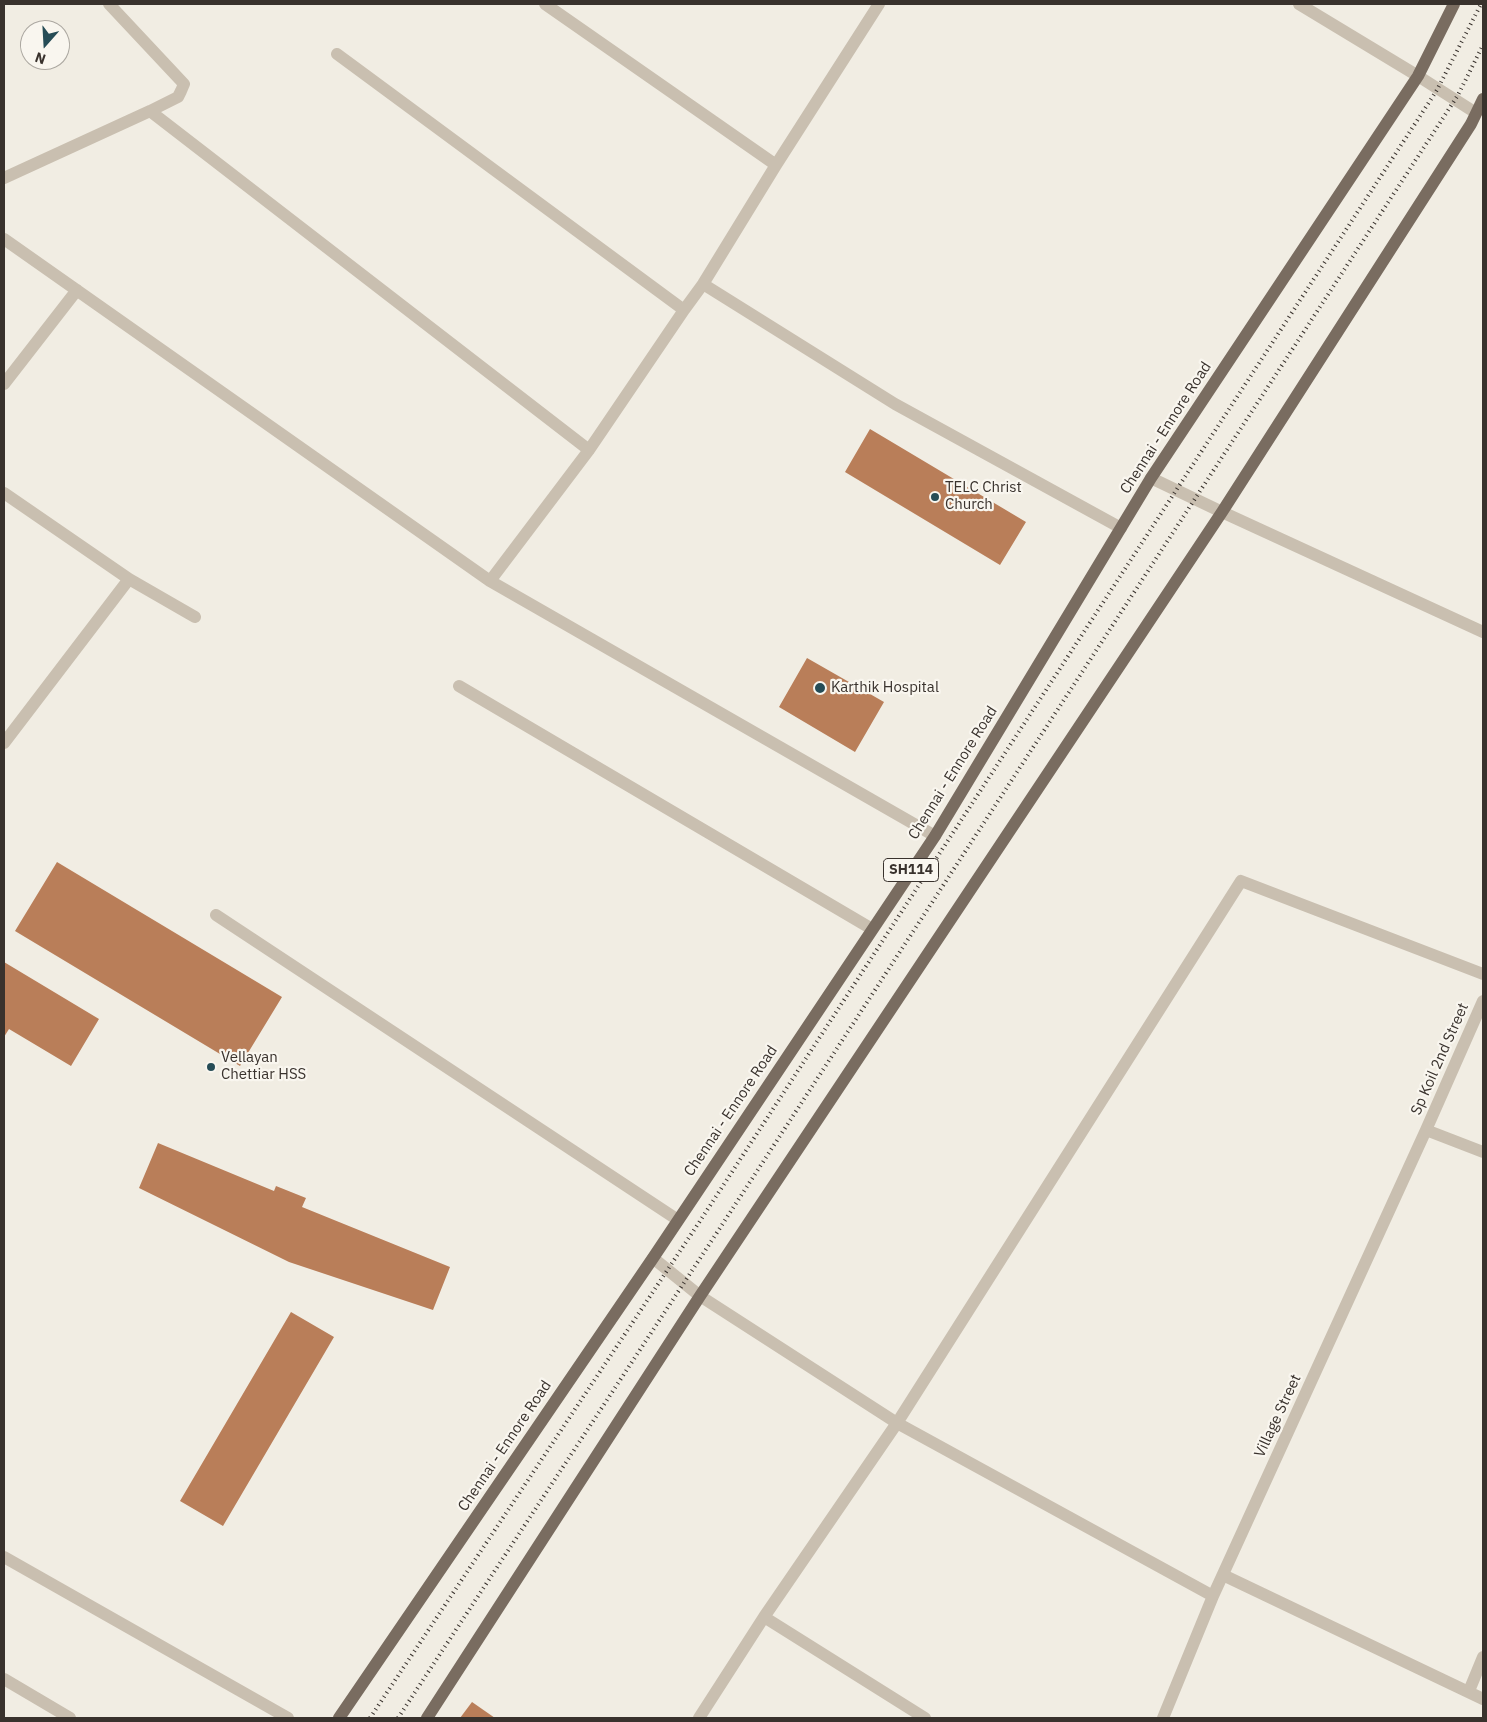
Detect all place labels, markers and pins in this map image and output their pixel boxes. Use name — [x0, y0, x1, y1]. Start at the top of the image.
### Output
place label: TELC Christ Church — [945, 479, 1022, 514]
marker: TELC Christ Church — [929, 491, 941, 503]
place label: Karthik Hospital — [831, 679, 939, 697]
marker: Karthik Hospital — [813, 681, 827, 695]
place label: Vellayan Chettiar HSS — [221, 1049, 306, 1084]
marker: Vellayan Chettiar HSS — [205, 1061, 217, 1073]

